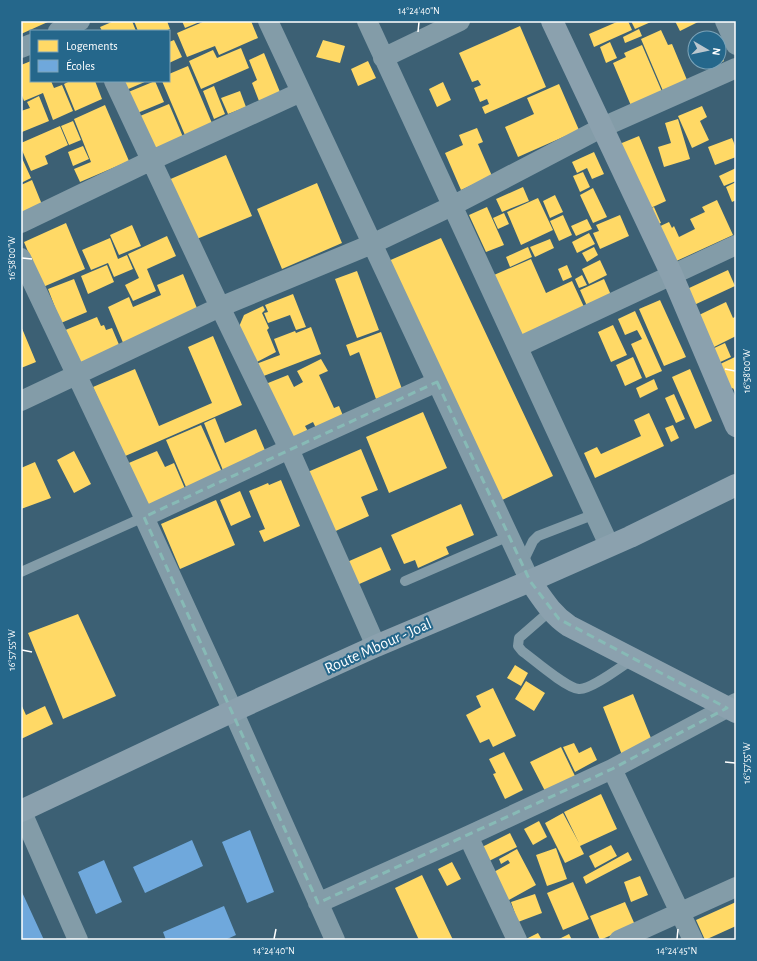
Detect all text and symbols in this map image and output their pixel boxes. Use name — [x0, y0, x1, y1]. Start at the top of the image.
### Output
text: 14°24'40"N — [398, 6, 440, 16]
legend — [30, 30, 170, 82]
north arrow — [687, 30, 727, 70]
text: Logements — [66, 40, 118, 52]
text: N — [710, 47, 722, 56]
text: Écoles — [66, 59, 95, 72]
text: 16°58'00"W — [7, 236, 17, 280]
text: 16°58'00"W — [742, 349, 752, 393]
street label: Route Mbour - Joal — [322, 615, 434, 677]
text: 16°57'55"W — [7, 629, 17, 671]
text: 16°57'55"W — [742, 742, 752, 784]
text: 14°24'40"N — [253, 946, 295, 956]
text: 14°24'45"N — [657, 946, 697, 956]

